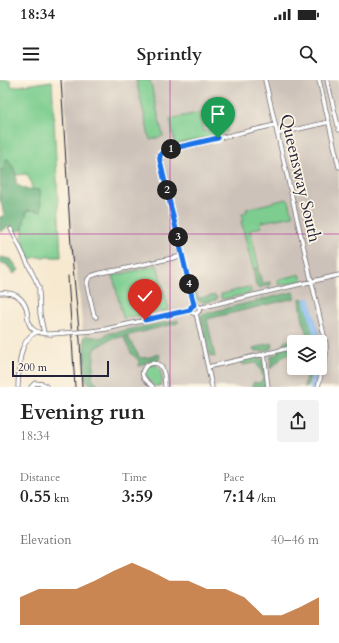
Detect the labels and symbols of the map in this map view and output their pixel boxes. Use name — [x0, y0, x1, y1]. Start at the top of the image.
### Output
pin — [201, 97, 235, 138]
street label: Queensway South — [275, 112, 327, 245]
pin: 1 — [161, 139, 181, 159]
pin: 2 — [157, 180, 177, 200]
pin: 3 — [168, 227, 188, 247]
pin: 4 — [179, 274, 199, 294]
pin — [128, 279, 162, 320]
scale bar — [12, 359, 109, 378]

